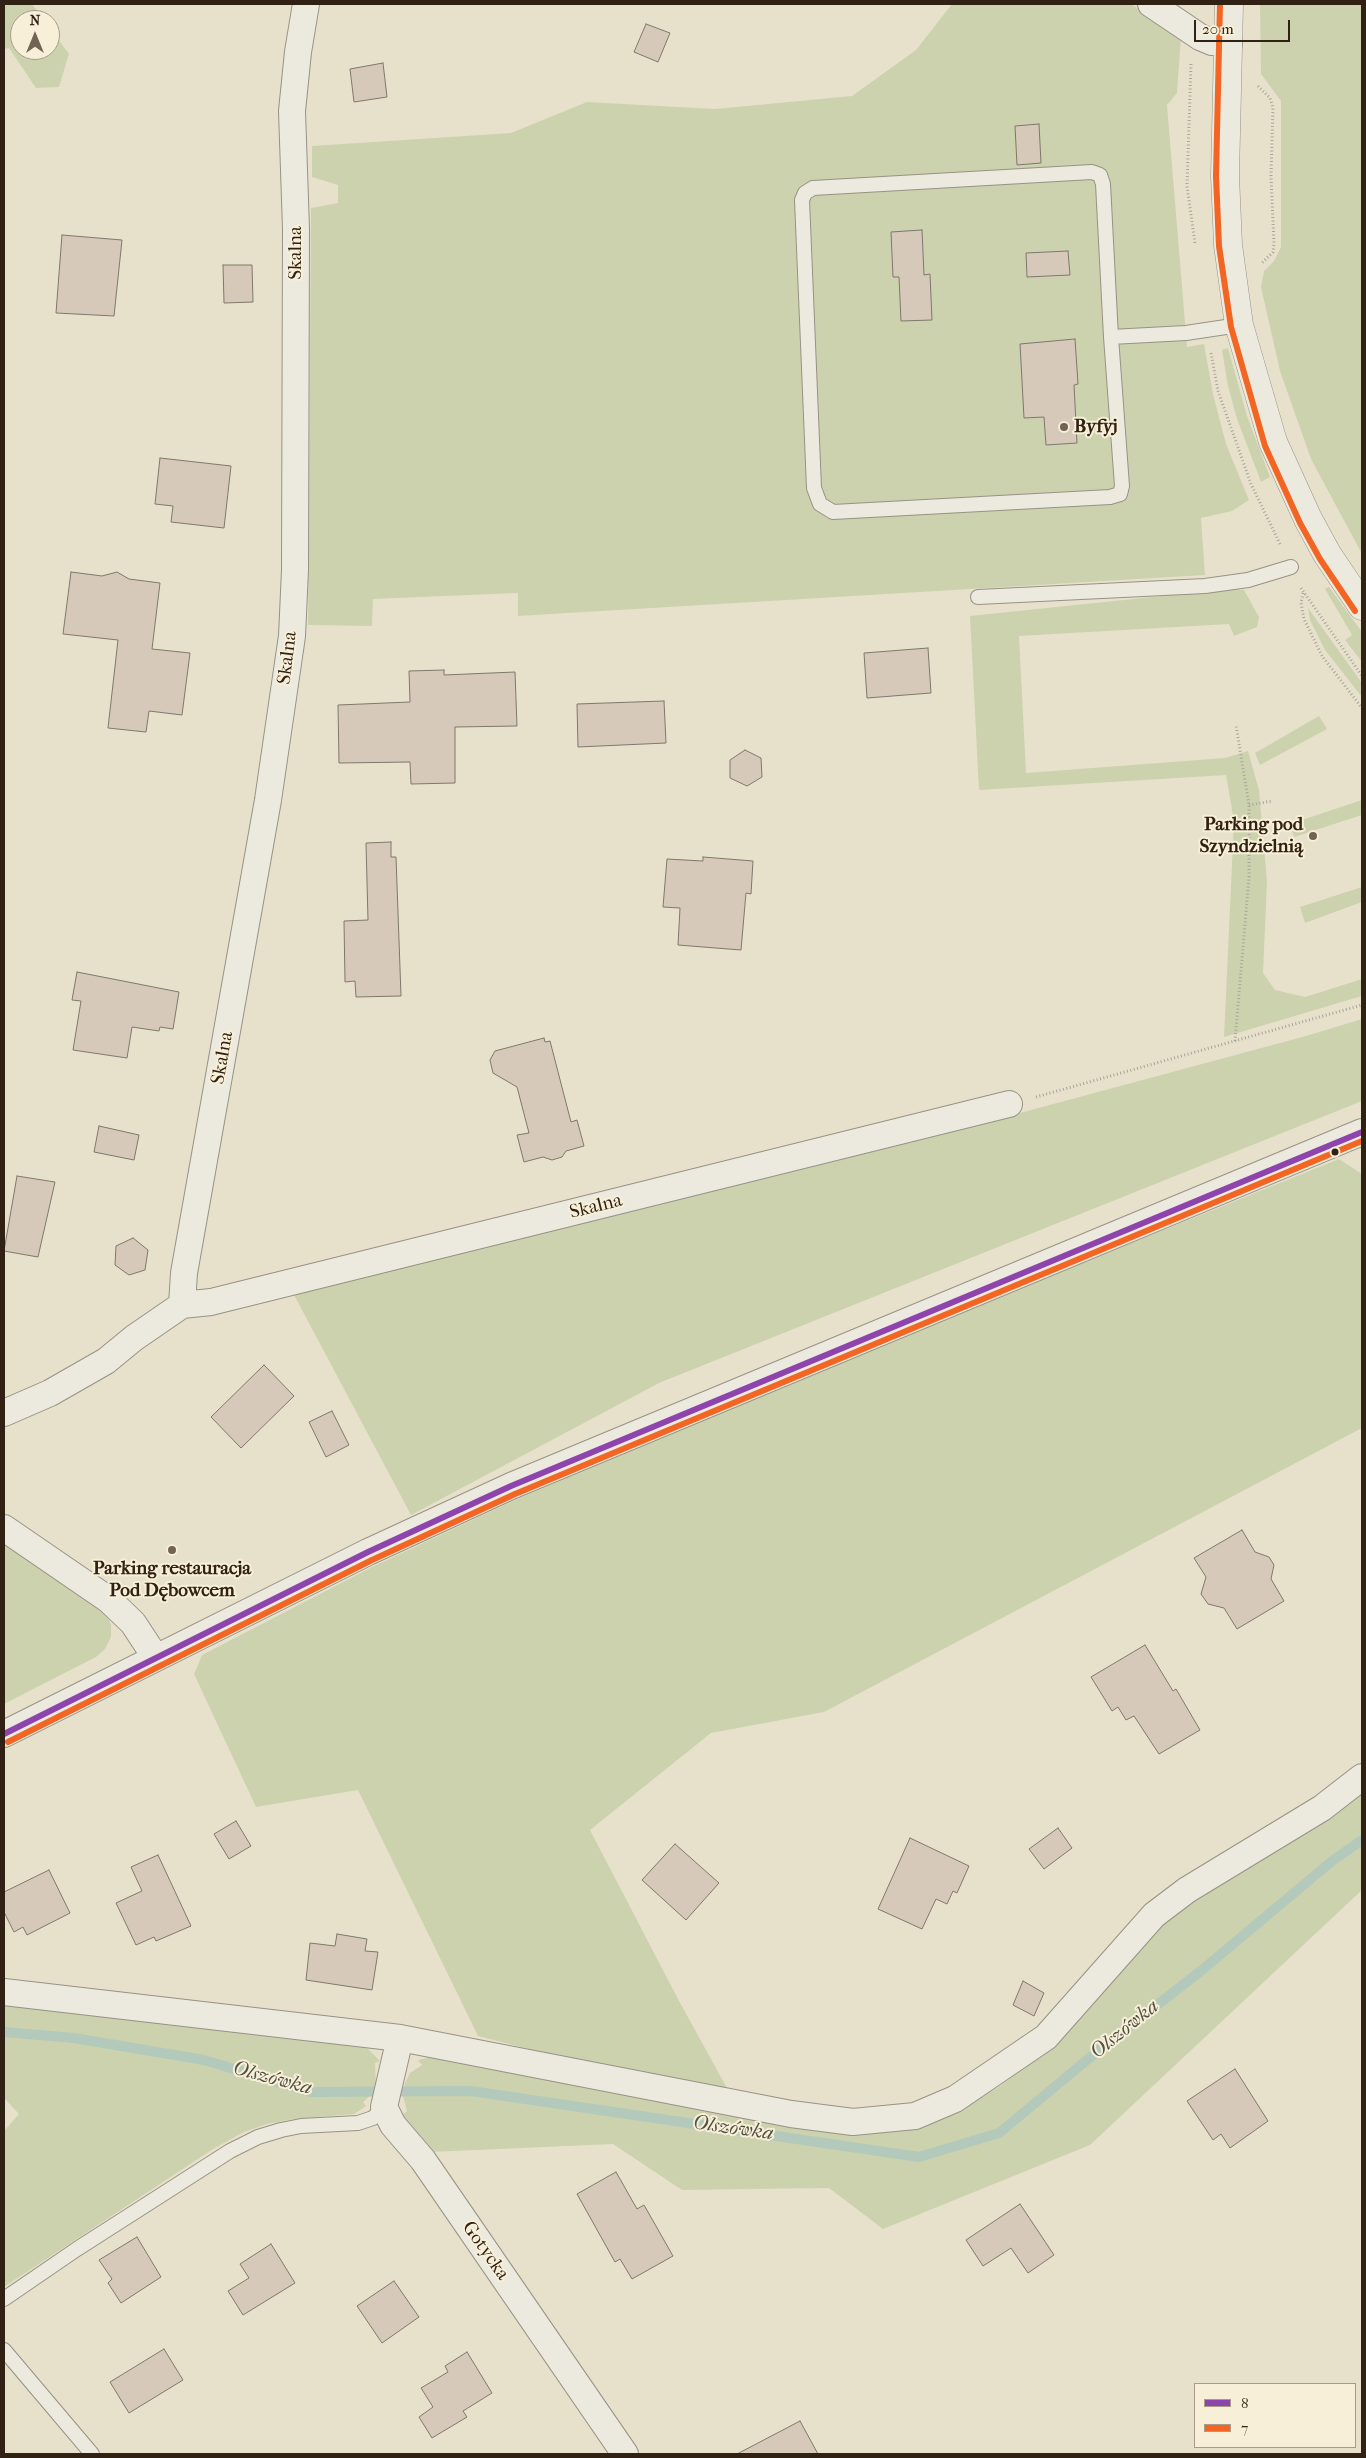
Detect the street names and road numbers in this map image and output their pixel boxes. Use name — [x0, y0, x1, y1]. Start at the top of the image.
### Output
street label: Skalna — [285, 226, 307, 280]
street label: Skalna — [273, 630, 303, 686]
street label: Skalna — [207, 1030, 239, 1086]
street label: Skalna — [567, 1189, 625, 1225]
street label: Gotycka — [457, 2217, 513, 2285]

